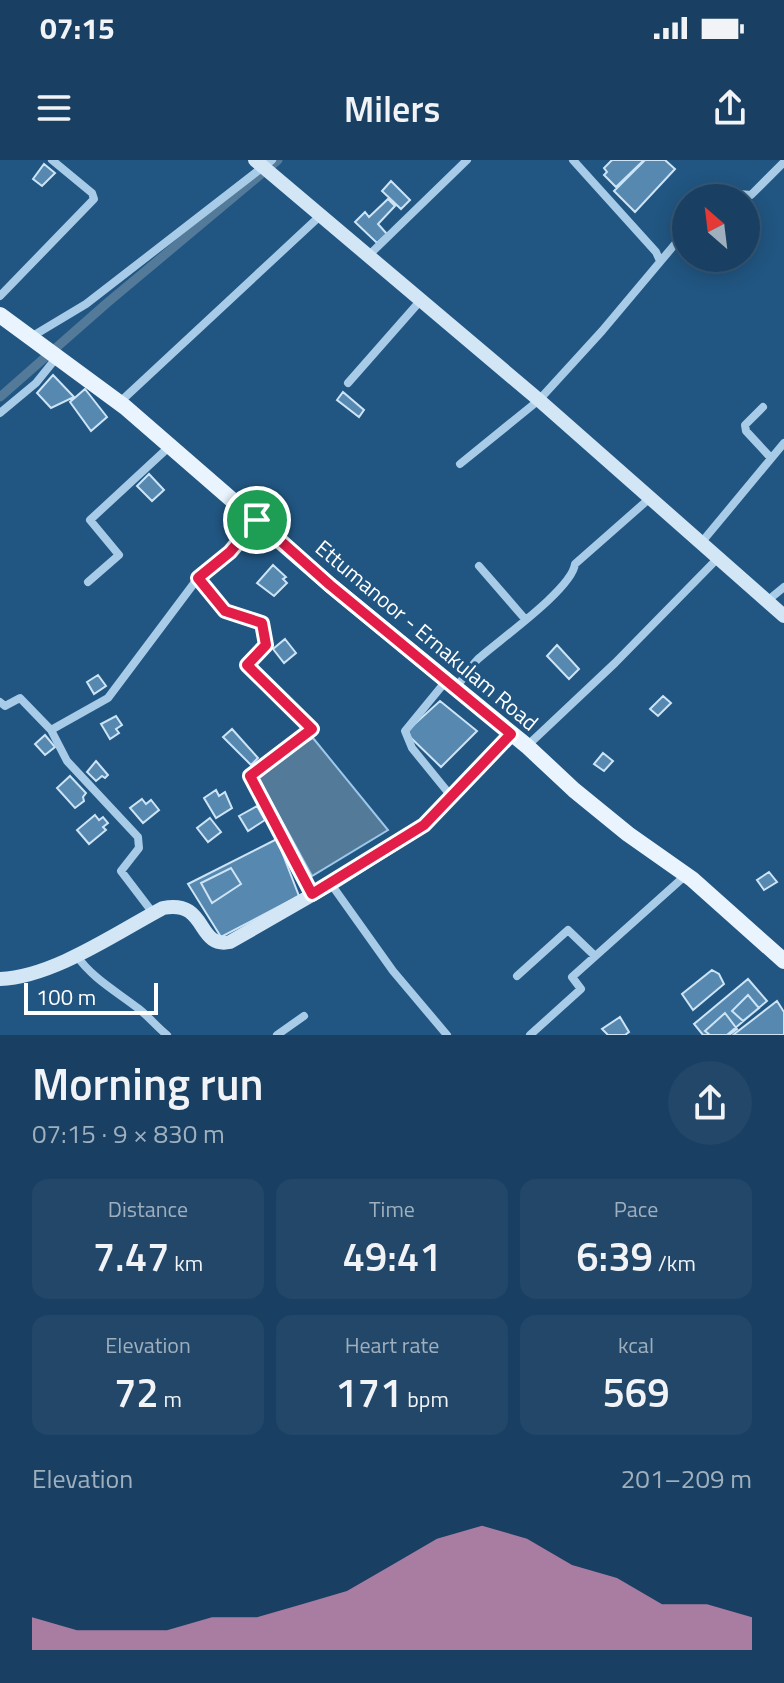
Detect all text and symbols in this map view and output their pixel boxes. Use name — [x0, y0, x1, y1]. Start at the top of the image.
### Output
text: 07:15 — [40, 5, 115, 51]
text: Milers — [344, 81, 440, 136]
icon: menu — [32, 86, 76, 130]
icon: share — [708, 86, 752, 130]
north arrow — [672, 184, 760, 272]
map controls — [672, 184, 760, 272]
pin — [223, 486, 291, 554]
icon: arrive — [235, 498, 279, 542]
street label: Ettumanoor - Ernakulam Road — [308, 531, 546, 739]
scale bar — [24, 979, 158, 1015]
text: 100 m — [36, 980, 96, 1014]
text: Morning run — [32, 1050, 264, 1117]
button: share — [668, 1061, 752, 1145]
text: 07:15 · 9 × 830 m — [32, 1114, 225, 1153]
text: Distance — [108, 1192, 188, 1226]
text: Time — [369, 1192, 415, 1226]
text: Pace — [614, 1192, 658, 1226]
text: 7.47 — [93, 1226, 169, 1287]
text: 49:41 — [342, 1226, 442, 1287]
text: 6:39 — [576, 1226, 653, 1287]
text: km — [169, 1246, 203, 1280]
text: /km — [653, 1246, 696, 1280]
text: Elevation — [105, 1328, 191, 1362]
text: Heart rate — [345, 1328, 439, 1362]
text: kcal — [618, 1328, 654, 1362]
text: 72 — [114, 1362, 159, 1423]
text: 171 — [335, 1362, 402, 1423]
text: 569 — [602, 1362, 670, 1423]
text: m — [159, 1382, 182, 1416]
text: bpm — [402, 1382, 449, 1416]
text: Elevation — [32, 1459, 133, 1498]
text: 201–209 m — [621, 1459, 752, 1498]

